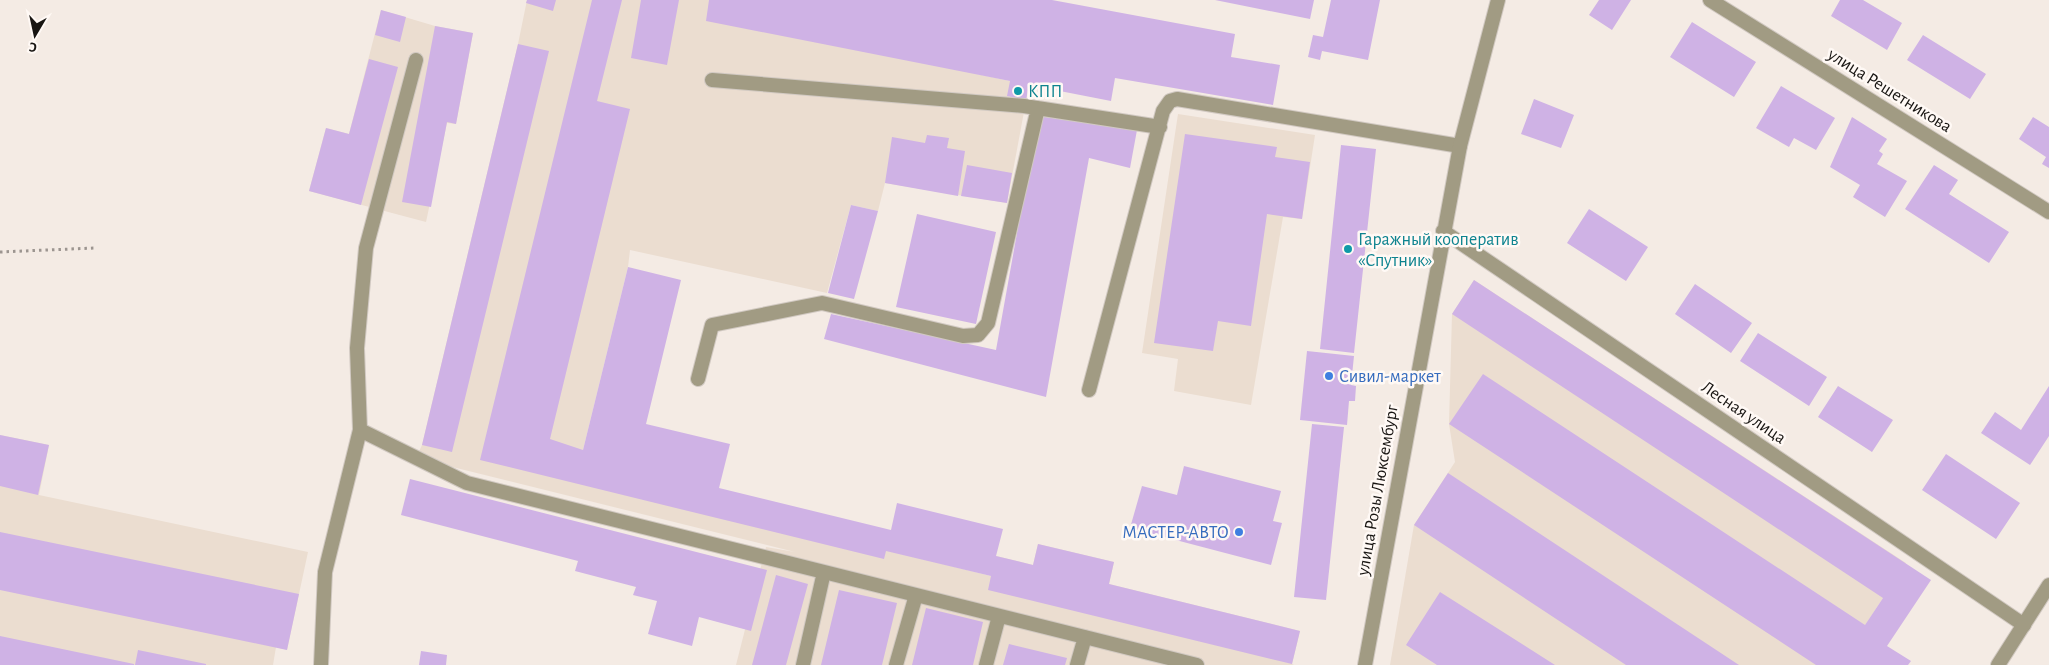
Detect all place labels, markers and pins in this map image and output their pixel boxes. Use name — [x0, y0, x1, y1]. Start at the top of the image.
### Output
place label: КПП — [1028, 83, 1062, 101]
marker: КПП — [1012, 85, 1024, 97]
place label: Гаражный кооператив «Спутник» — [1358, 231, 1519, 270]
marker: Гаражный кооператив «Спутник» — [1342, 243, 1354, 255]
place label: Сивил-маркет — [1339, 368, 1441, 386]
marker: Сивил-маркет — [1323, 370, 1335, 382]
place label: МАСТЕР-АВТО — [1122, 524, 1229, 542]
marker: МАСТЕР-АВТО — [1233, 526, 1245, 538]

